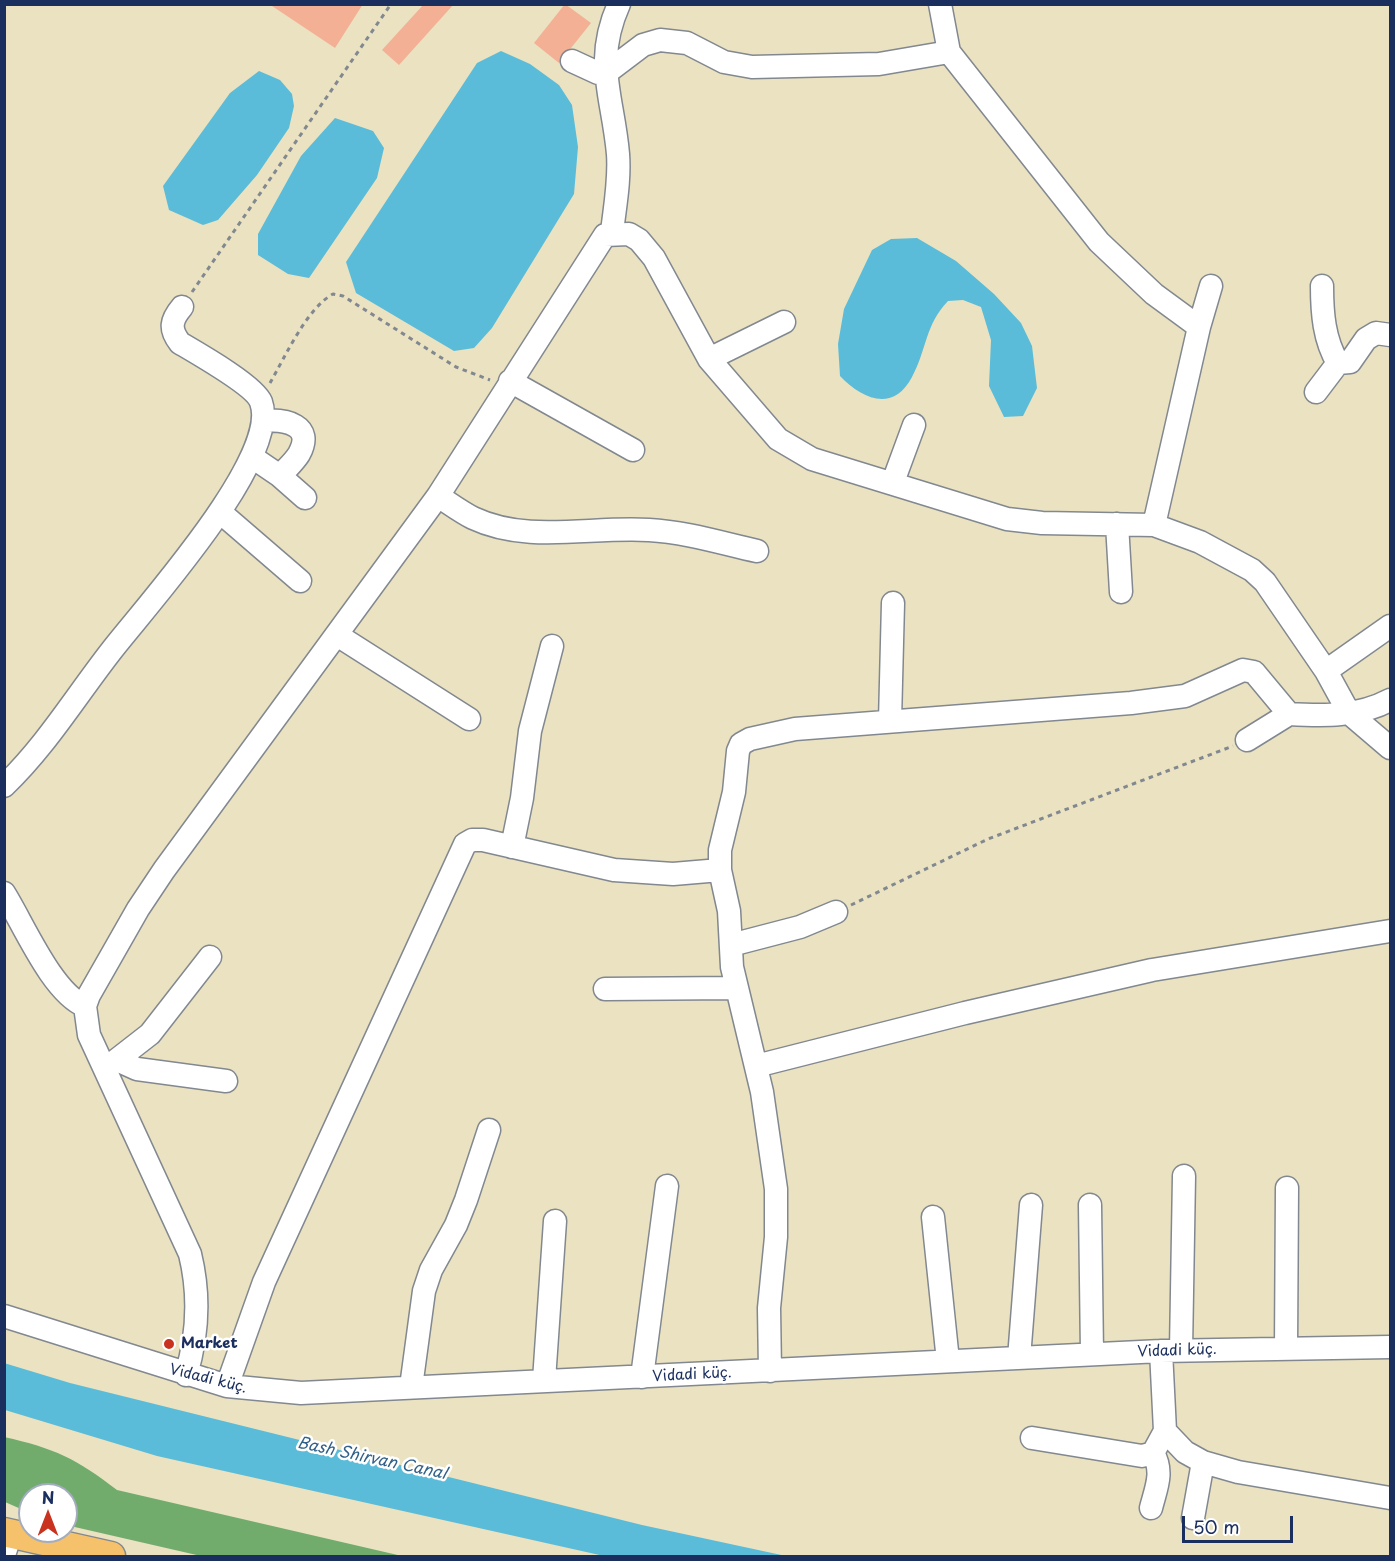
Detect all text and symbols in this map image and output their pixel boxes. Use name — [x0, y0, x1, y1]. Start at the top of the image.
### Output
place label: Market — [181, 1335, 238, 1353]
marker: Market — [162, 1337, 176, 1351]
street label: Vidadi küç. — [1137, 1341, 1217, 1361]
street label: Vidadi küç. — [167, 1361, 249, 1397]
street label: Vidadi küç. — [652, 1364, 732, 1386]
water label: Bash Shirvan Canal — [296, 1434, 448, 1484]
north arrow — [18, 1483, 78, 1543]
text: N — [42, 1485, 54, 1509]
scale bar — [1185, 1504, 1296, 1542]
text: 50 m — [1193, 1513, 1240, 1540]

